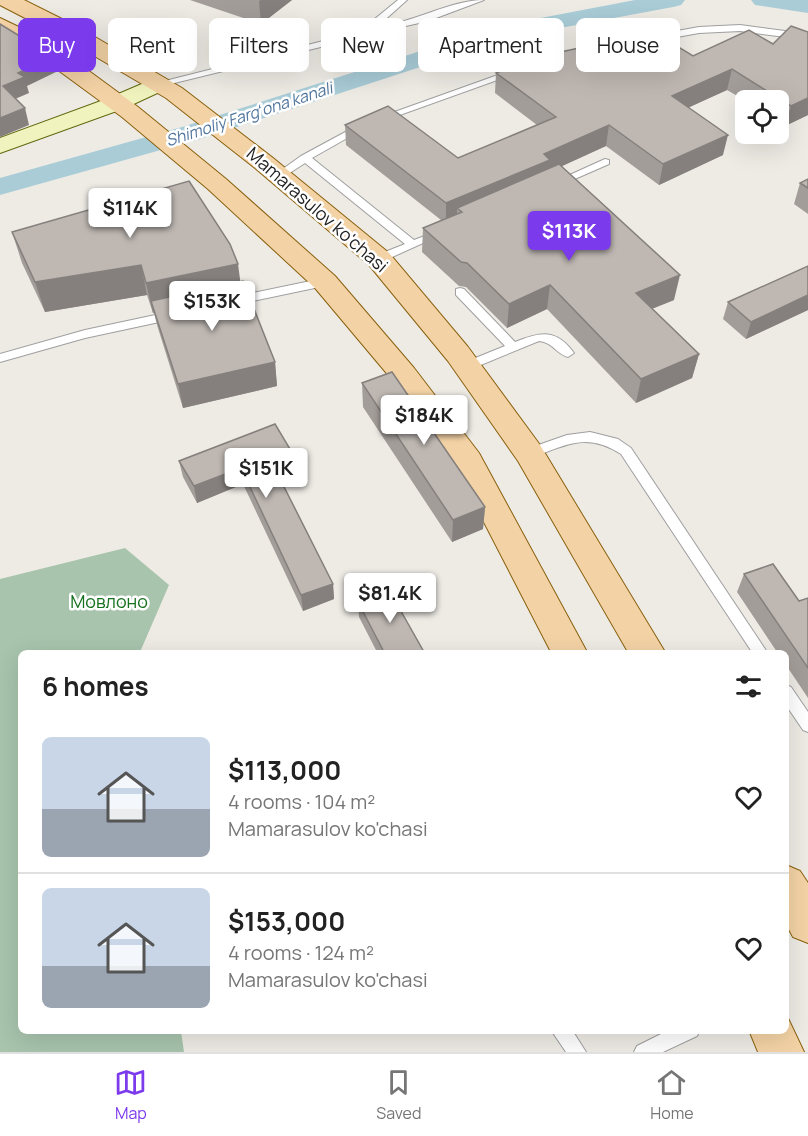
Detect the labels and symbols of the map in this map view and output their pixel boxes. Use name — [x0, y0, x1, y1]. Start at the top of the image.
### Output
water label: Shimoliy Fargʻona kanali — [163, 76, 337, 151]
street label: Mamarasulov ko'chasi — [242, 141, 393, 277]
pin: $114K — [88, 188, 172, 239]
pin: $113K — [527, 211, 611, 262]
pin: $153K — [170, 281, 254, 332]
pin: $184K — [382, 395, 466, 446]
pin: $151K — [224, 448, 308, 499]
pin: $81.4K — [341, 573, 439, 624]
park label: Мовлоно — [70, 589, 148, 613]

